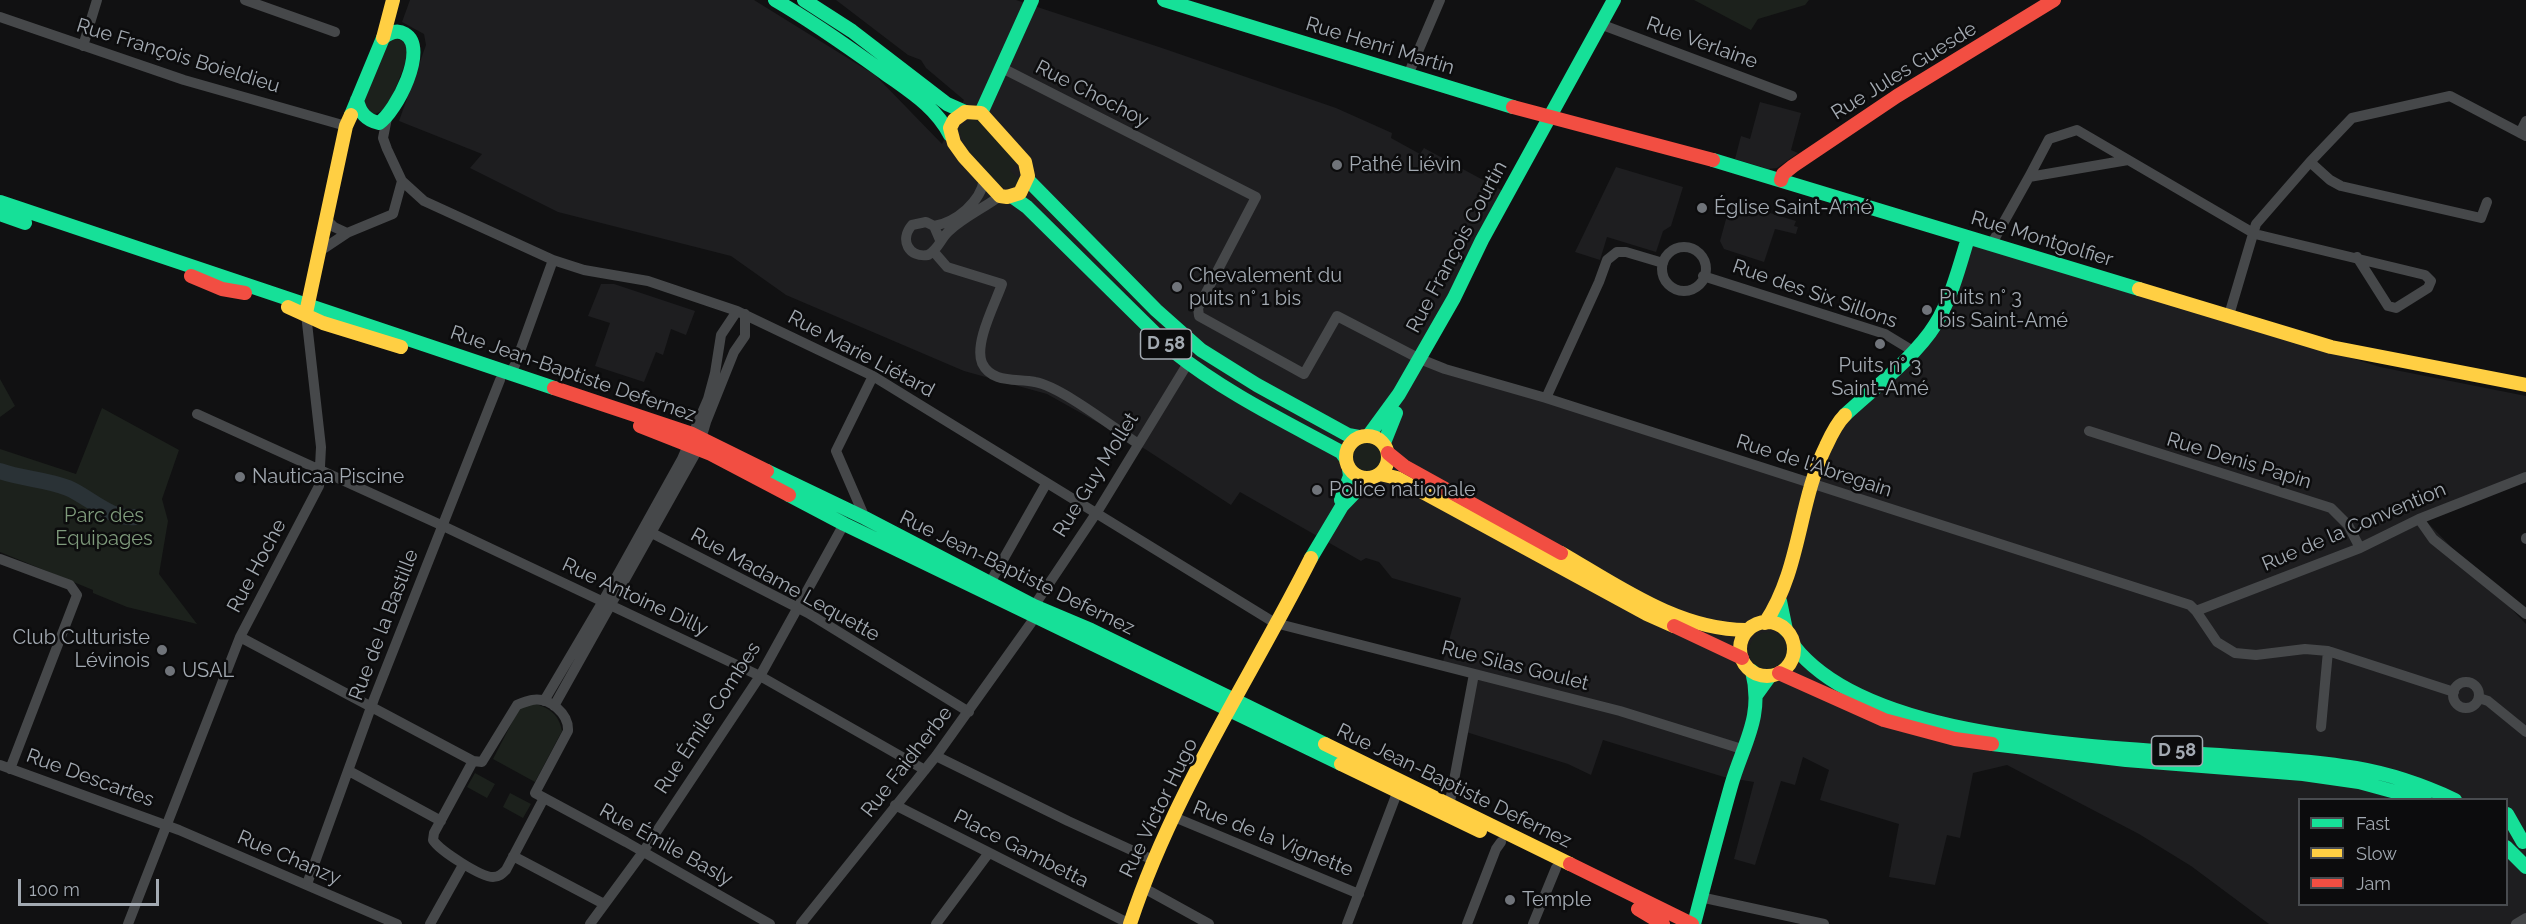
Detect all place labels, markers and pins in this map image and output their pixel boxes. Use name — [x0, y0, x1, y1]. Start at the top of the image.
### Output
place label: Pathé Liévin — [1349, 153, 1462, 177]
marker: Pathé Liévin — [1330, 158, 1344, 172]
place label: Église Saint-Amé — [1714, 196, 1872, 220]
marker: Église Saint-Amé — [1695, 201, 1709, 215]
place label: Chevalement du puits n° 1 bis — [1189, 264, 1342, 311]
marker: Chevalement du puits n° 1 bis — [1170, 280, 1184, 294]
place label: Puits n° 3 bis Saint-Amé — [1939, 286, 2068, 333]
marker: Puits n° 3 bis Saint-Amé — [1920, 303, 1934, 317]
marker: Puits n° 3 Saint-Amé — [1873, 337, 1887, 351]
place label: Puits n° 3 Saint-Amé — [1831, 354, 1929, 401]
place label: Nauticaa Piscine — [252, 465, 404, 489]
marker: Nauticaa Piscine — [233, 470, 247, 484]
place label: Police nationale — [1329, 478, 1476, 502]
marker: Police nationale — [1310, 483, 1324, 497]
place label: Club Culturiste Lévinois — [13, 626, 150, 673]
marker: Club Culturiste Lévinois — [155, 643, 169, 657]
place label: USAL — [182, 659, 234, 683]
marker: USAL — [163, 664, 177, 678]
place label: Temple — [1522, 888, 1592, 912]
marker: Temple — [1503, 893, 1517, 907]

